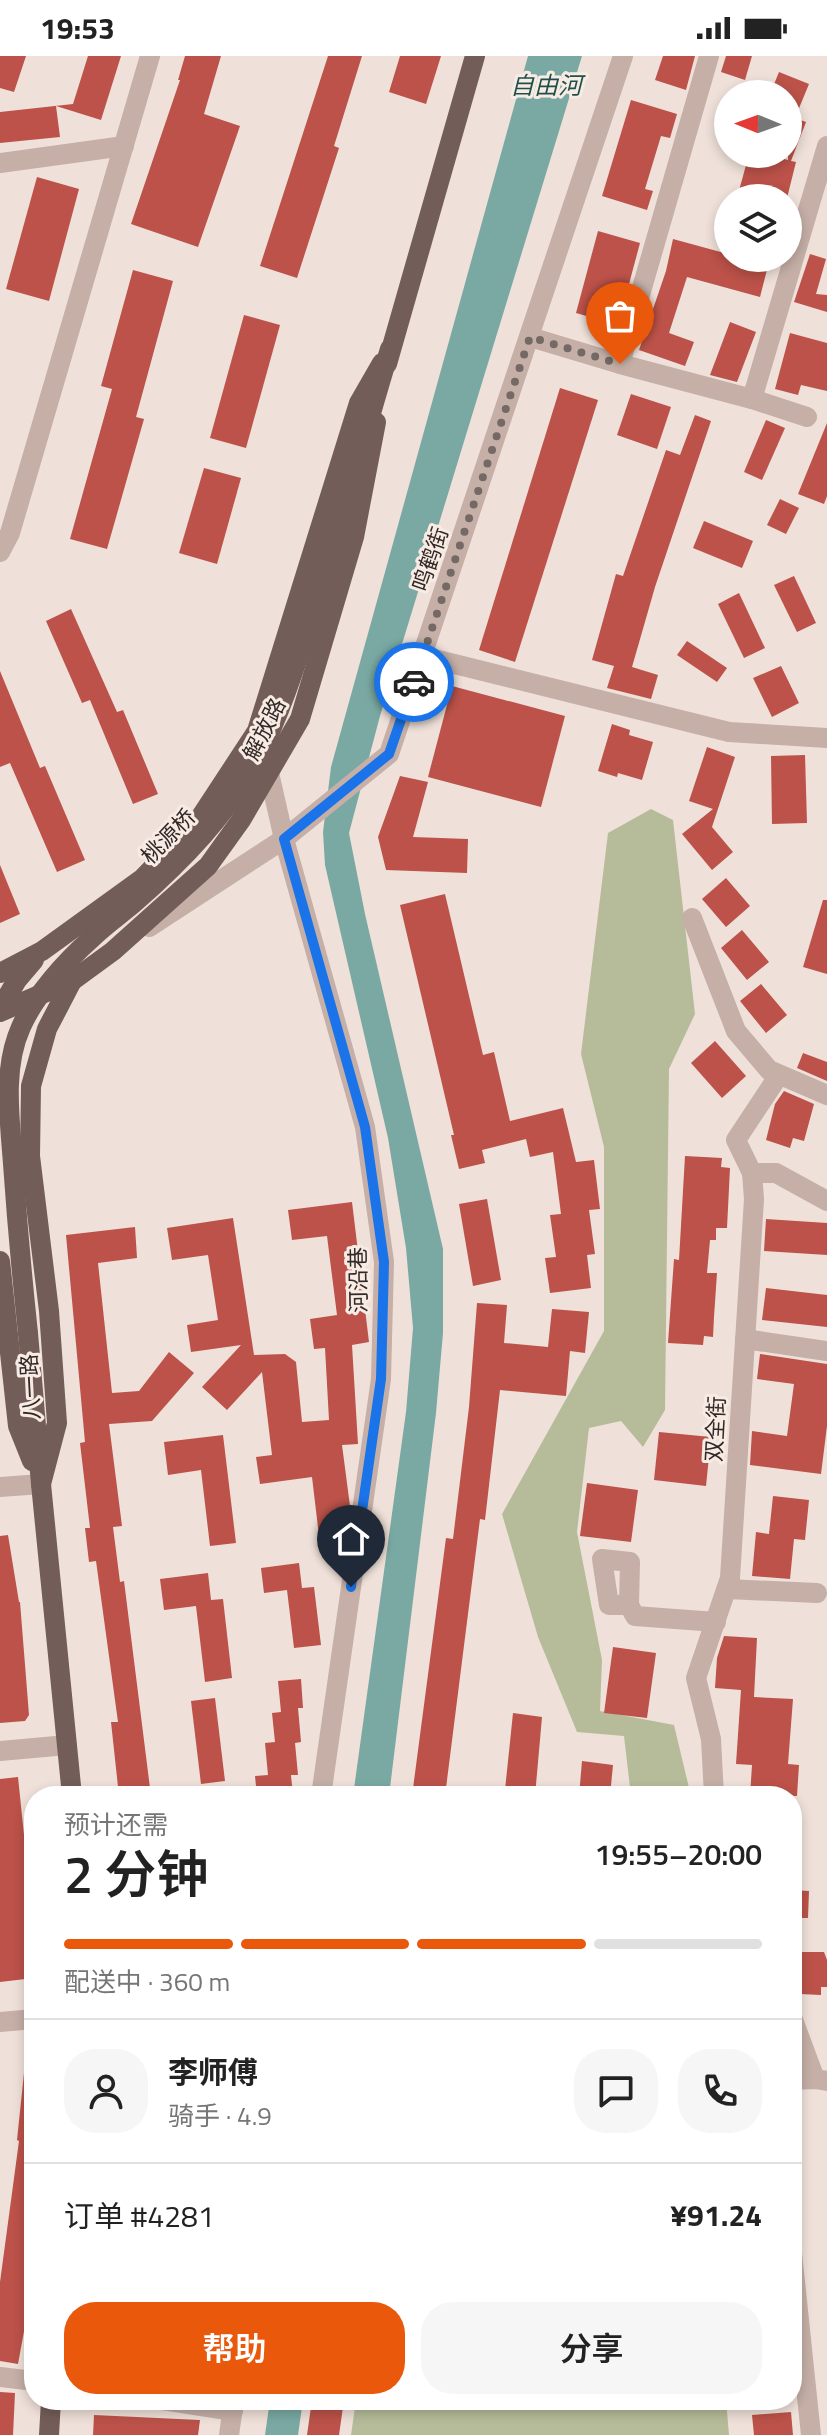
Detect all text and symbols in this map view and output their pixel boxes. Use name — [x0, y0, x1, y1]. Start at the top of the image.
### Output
text: 19:53 — [40, 5, 115, 51]
water label: 自由河 — [510, 67, 586, 103]
north arrow — [714, 80, 802, 168]
map controls — [714, 80, 802, 272]
button: layers — [714, 184, 802, 272]
pin — [586, 282, 654, 364]
icon: bag — [598, 294, 642, 338]
street label: 鸣鹤街 — [403, 522, 457, 596]
courier — [374, 642, 454, 722]
icon: car — [392, 660, 436, 704]
street label: 解放路 — [234, 692, 294, 766]
street label: 桃源桥 — [133, 800, 203, 872]
street label: 河沿巷 — [340, 1247, 376, 1313]
street label: 八一路 — [11, 1353, 49, 1421]
street label: 双全街 — [696, 1395, 734, 1463]
pin — [317, 1505, 385, 1587]
icon: home — [329, 1517, 373, 1561]
text: 预计还需 — [64, 1805, 168, 1844]
text: 19:55–20:00 — [595, 1831, 762, 1877]
text: 2 分钟 — [64, 1834, 209, 1913]
text: 配送中 · 360 m — [64, 1962, 230, 2001]
button: person — [64, 2049, 148, 2133]
text: 李师傅 — [168, 2049, 258, 2095]
button: chat — [574, 2049, 658, 2133]
button: phone — [678, 2049, 762, 2133]
text: 骑手 · 4.9 — [168, 2096, 272, 2135]
text: ¥91.24 — [670, 2192, 762, 2238]
text: 订单 #4281 — [64, 2193, 215, 2239]
button: 帮助 — [64, 2302, 405, 2394]
button: 分享 — [421, 2302, 762, 2394]

